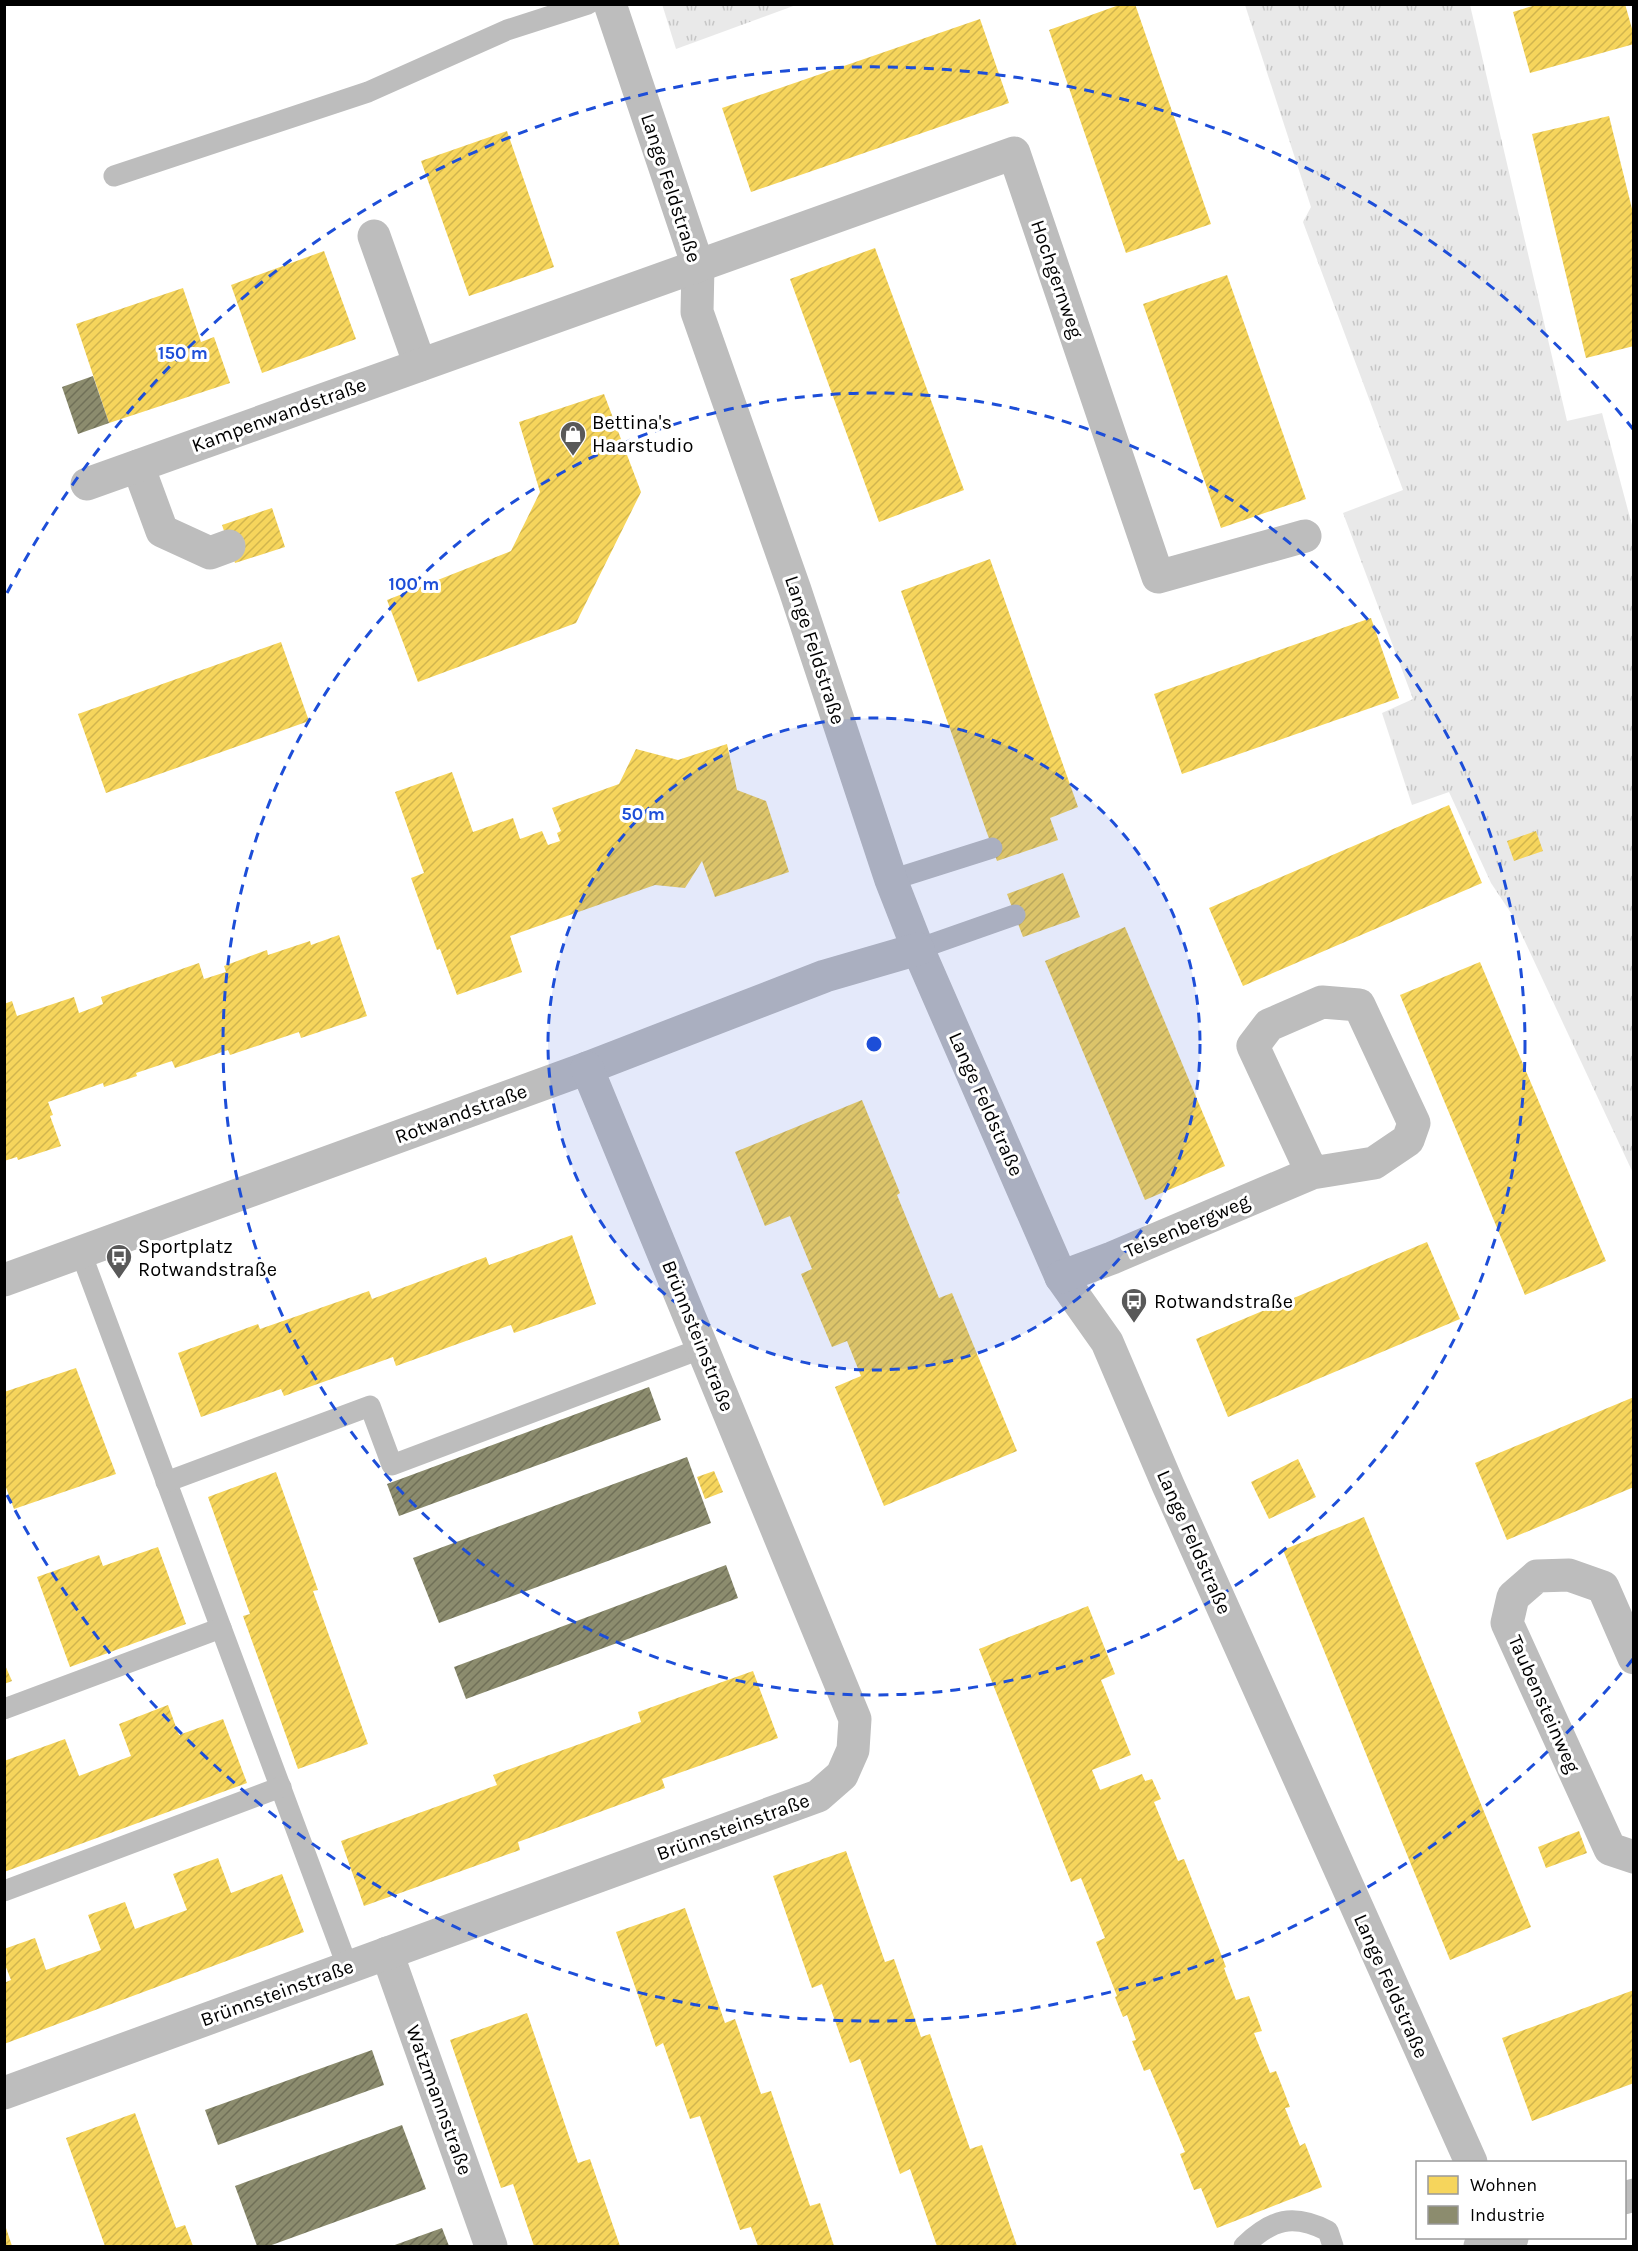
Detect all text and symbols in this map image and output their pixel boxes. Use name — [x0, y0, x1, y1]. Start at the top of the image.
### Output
street label: Lange Feldstraße — [636, 111, 706, 265]
street label: Hochgernweg — [1026, 217, 1088, 341]
text: 150 m — [158, 342, 208, 364]
street label: Kampenwandstraße — [189, 373, 369, 457]
place label: Bettina's Haarstudio — [592, 411, 694, 457]
shop icon: Bettina's Haarstudio — [558, 419, 588, 457]
text: 100 m — [389, 573, 439, 595]
street label: Lange Feldstraße — [780, 573, 850, 727]
text: 50 m — [621, 803, 665, 825]
street label: Lange Feldstraße — [944, 1028, 1028, 1180]
centre of rings — [864, 1034, 884, 1054]
street label: Rotwandstraße — [392, 1079, 530, 1149]
street label: Teisenbergweg — [1121, 1189, 1253, 1263]
place label: Sportplatz Rotwandstraße — [138, 1235, 277, 1281]
bus stop icon: Sportplatz Rotwandstraße — [104, 1242, 134, 1280]
street label: Brünnsteinstraße — [657, 1257, 739, 1415]
bus stop icon: Rotwandstraße — [1119, 1286, 1149, 1324]
place label: Rotwandstraße — [1154, 1290, 1293, 1313]
street label: Lange Feldstraße — [1152, 1466, 1236, 1618]
street label: Taubensteinweg — [1503, 1632, 1585, 1776]
street label: Brünnsteinstraße — [653, 1789, 813, 1865]
street label: Lange Feldstraße — [1349, 1910, 1433, 2062]
street label: Brünnsteinstraße — [197, 1955, 357, 2031]
street label: Watzmannstraße — [401, 2022, 477, 2178]
legend — [1416, 2161, 1626, 2239]
text: Wohnen — [1470, 2174, 1537, 2196]
text: Industrie — [1470, 2204, 1545, 2226]

